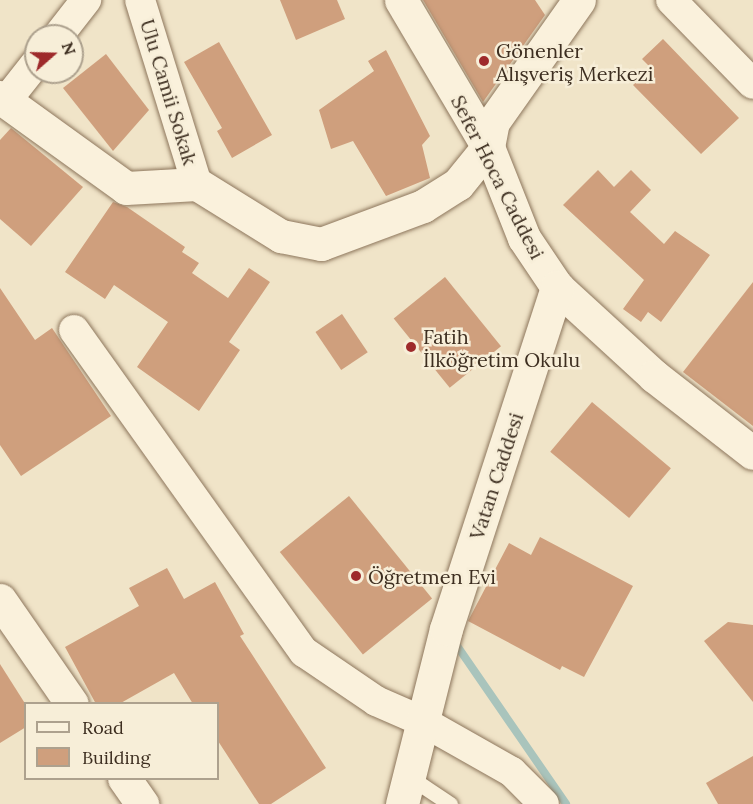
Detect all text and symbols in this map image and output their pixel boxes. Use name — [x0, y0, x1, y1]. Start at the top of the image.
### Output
street label: Ulu Camii Sokak — [135, 16, 203, 168]
north arrow — [24, 24, 84, 84]
place label: Gönenler Alışveriş Merkezi — [496, 38, 653, 85]
text: N — [58, 39, 81, 58]
marker: Gönenler Alışveriş Merkezi — [477, 54, 491, 68]
street label: Sefer Hoca Caddesi — [446, 91, 550, 263]
place label: Fatih İlköğretim Okulu — [423, 324, 580, 371]
marker: Fatih İlköğretim Okulu — [404, 340, 418, 354]
street label: Vatan Caddesi — [464, 409, 528, 543]
place label: Öğretmen Evi — [368, 564, 496, 588]
marker: Öğretmen Evi — [349, 569, 363, 583]
legend — [24, 702, 219, 780]
text: Road — [82, 716, 124, 739]
text: Building — [82, 746, 150, 769]

